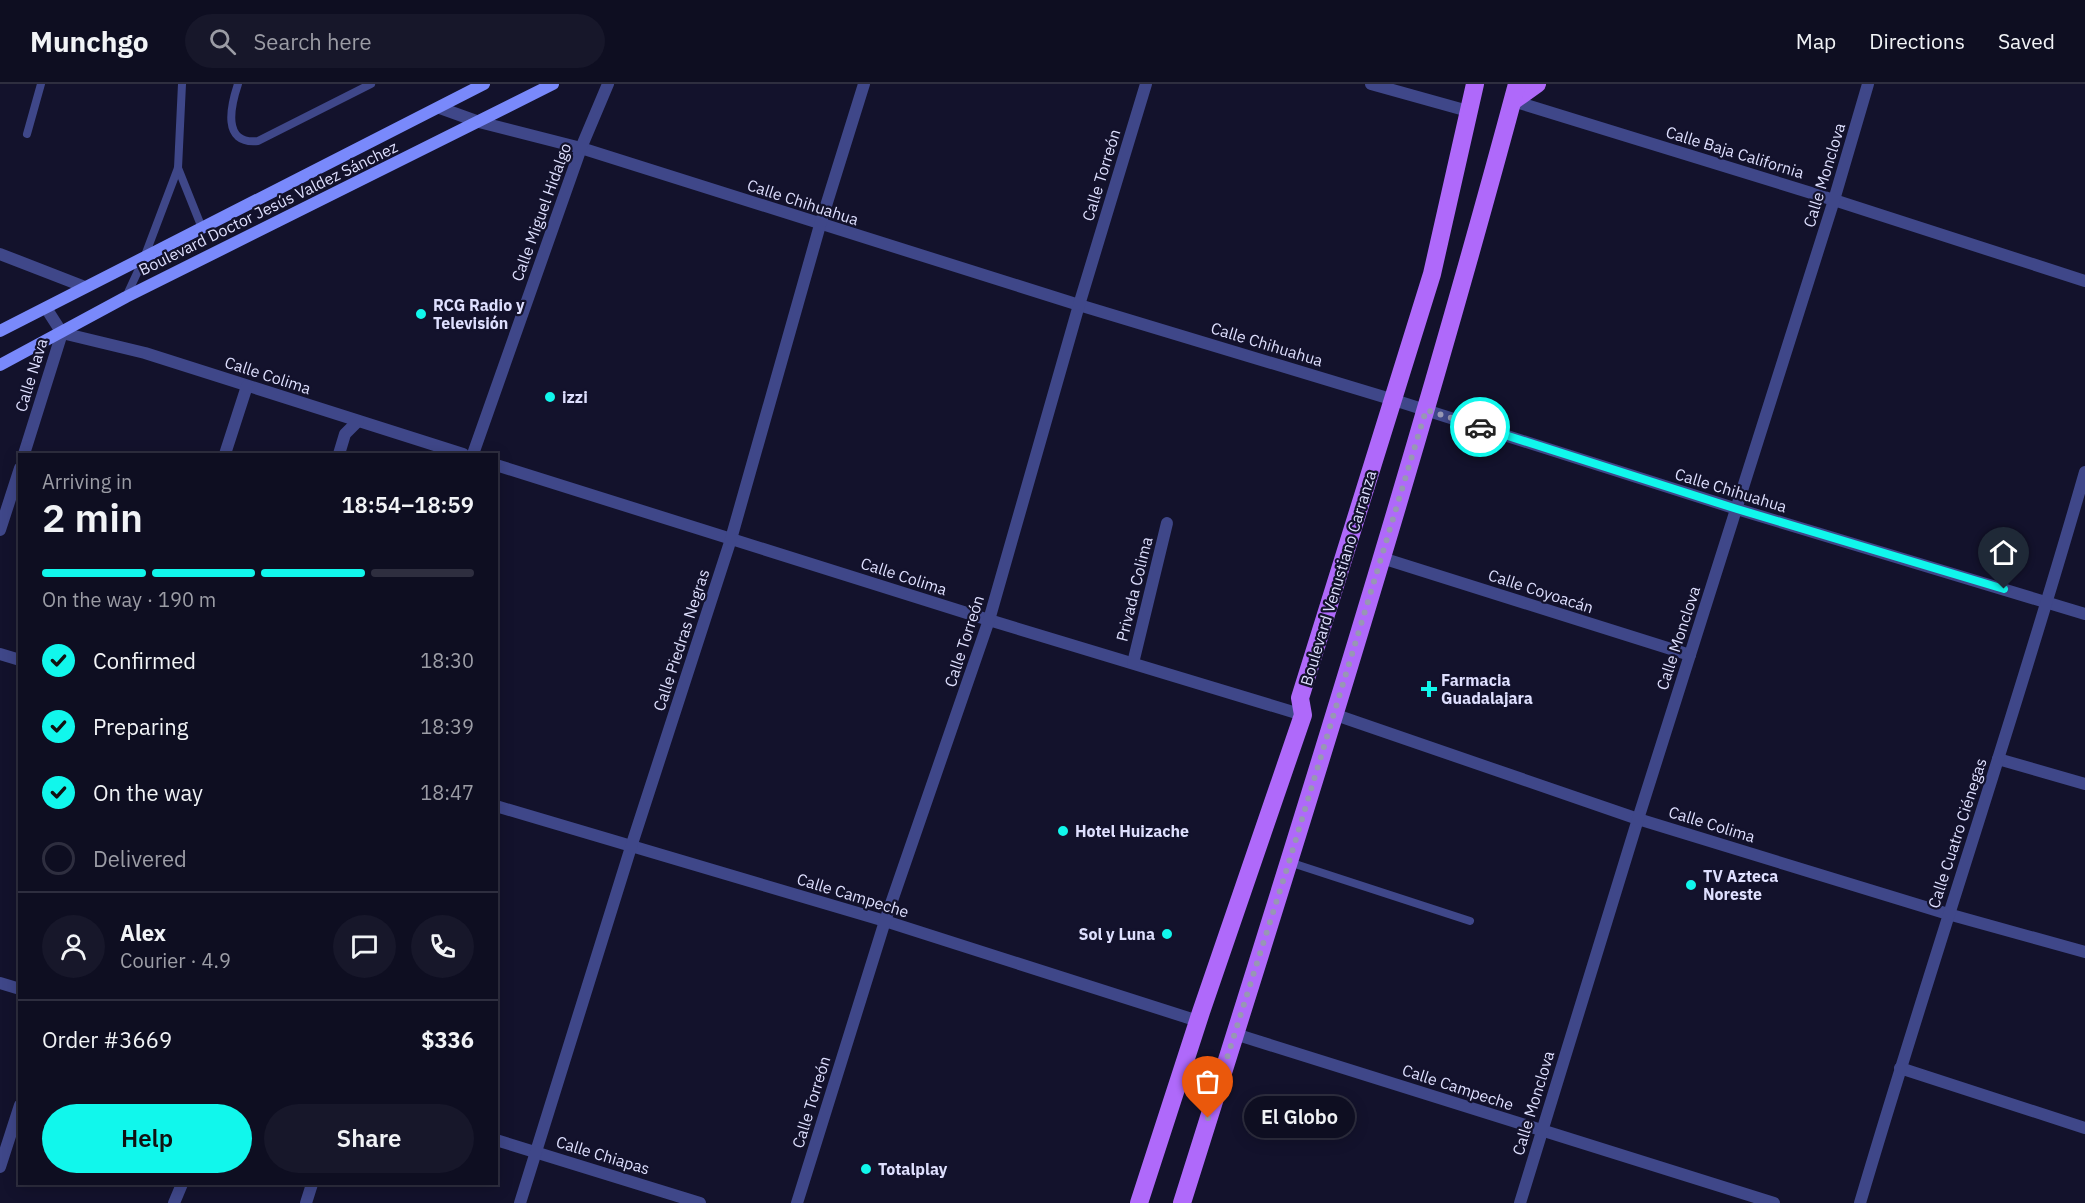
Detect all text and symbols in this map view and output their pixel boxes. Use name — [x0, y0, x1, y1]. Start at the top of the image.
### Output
search box — [185, 14, 605, 68]
text: Munchgo — [30, 23, 149, 60]
icon: search — [206, 25, 239, 58]
text: Search here — [254, 27, 372, 56]
text: Map — [1796, 27, 1836, 55]
text: Directions — [1869, 27, 1965, 55]
text: Saved — [1998, 27, 2055, 55]
street label: Calle Monclova — [1799, 120, 1850, 230]
street label: Calle Baja California — [1664, 121, 1807, 183]
street label: Calle Torreón — [1078, 127, 1124, 223]
street label: Boulevard Doctor Jesús Valdez Sánchez — [135, 136, 401, 280]
street label: Calle Miguel Hidalgo — [507, 140, 575, 284]
street label: Calle Chihuahua — [745, 175, 862, 230]
place label: RCG Radio y Televisión — [433, 295, 525, 333]
marker: RCG Radio y Televisión — [414, 307, 428, 321]
street label: Calle Chihuahua — [1209, 317, 1326, 371]
street label: Calle Nava — [10, 335, 52, 414]
street label: Calle Colima — [222, 352, 314, 398]
place label: izzi — [562, 387, 588, 407]
marker: izzi — [543, 390, 557, 404]
courier — [1450, 397, 1510, 457]
icon: car — [1464, 411, 1497, 444]
street label: Calle Chihuahua — [1673, 463, 1790, 517]
street label: Boulevard Venustiano Carranza — [1296, 467, 1380, 688]
text: Arriving in — [42, 468, 132, 495]
text: 18:54–18:59 — [341, 490, 474, 519]
text: 2 min — [42, 492, 143, 543]
pin — [1978, 527, 2029, 589]
street label: Privada Colima — [1111, 534, 1157, 643]
icon: home — [1987, 536, 2020, 569]
street label: Calle Colima — [858, 553, 950, 599]
street label: Calle Coyoacán — [1486, 565, 1596, 617]
street label: Calle Piedras Negras — [649, 567, 713, 713]
street label: Calle Monclova — [1652, 583, 1704, 693]
text: On the way · 190 m — [42, 586, 216, 613]
street label: Calle Torreón — [940, 593, 988, 689]
icon: check — [42, 644, 75, 677]
text: Confirmed — [93, 646, 196, 675]
text: 18:30 — [420, 647, 474, 674]
place label: Farmacia Guadalajara — [1441, 670, 1533, 708]
marker: Farmacia Guadalajara — [1422, 682, 1436, 696]
icon: check — [42, 710, 75, 743]
text: Preparing — [93, 712, 188, 741]
text: 18:39 — [420, 713, 474, 740]
street label: Calle Cuatro Ciénegas — [1923, 755, 1991, 911]
icon: check — [42, 776, 75, 809]
text: On the way — [93, 778, 203, 807]
text: 18:47 — [420, 779, 474, 806]
street label: Calle Colima — [1666, 801, 1758, 847]
place label: Hotel Huizache — [1075, 821, 1189, 841]
marker: Hotel Huizache — [1056, 824, 1070, 838]
text: Delivered — [93, 844, 187, 873]
place label: TV Azteca Noreste — [1703, 866, 1778, 904]
street label: Calle Campeche — [795, 868, 912, 922]
marker: TV Azteca Noreste — [1684, 878, 1698, 892]
button: person — [42, 915, 105, 978]
button: chat — [333, 915, 396, 978]
button: phone — [411, 915, 474, 978]
text: Alex — [120, 918, 166, 947]
place label: Sol y Luna — [1078, 924, 1155, 944]
marker: Sol y Luna — [1160, 927, 1174, 941]
text: Courier · 4.9 — [120, 947, 231, 974]
text: Order #3669 — [42, 1025, 172, 1054]
text: $336 — [421, 1025, 474, 1054]
street label: Calle Monclova — [1508, 1048, 1559, 1158]
street label: Calle Torreón — [788, 1054, 834, 1150]
pin — [1182, 1056, 1233, 1118]
street label: Calle Campeche — [1400, 1060, 1516, 1115]
icon: bag — [1191, 1065, 1224, 1098]
callout: El Globo — [1244, 1097, 1355, 1139]
text: El Globo — [1261, 1103, 1338, 1130]
button: Help — [42, 1104, 252, 1173]
button: Share — [264, 1104, 474, 1173]
street label: Calle Chiapas — [554, 1131, 652, 1179]
place label: Totalplay — [878, 1159, 948, 1179]
marker: Totalplay — [859, 1162, 873, 1176]

